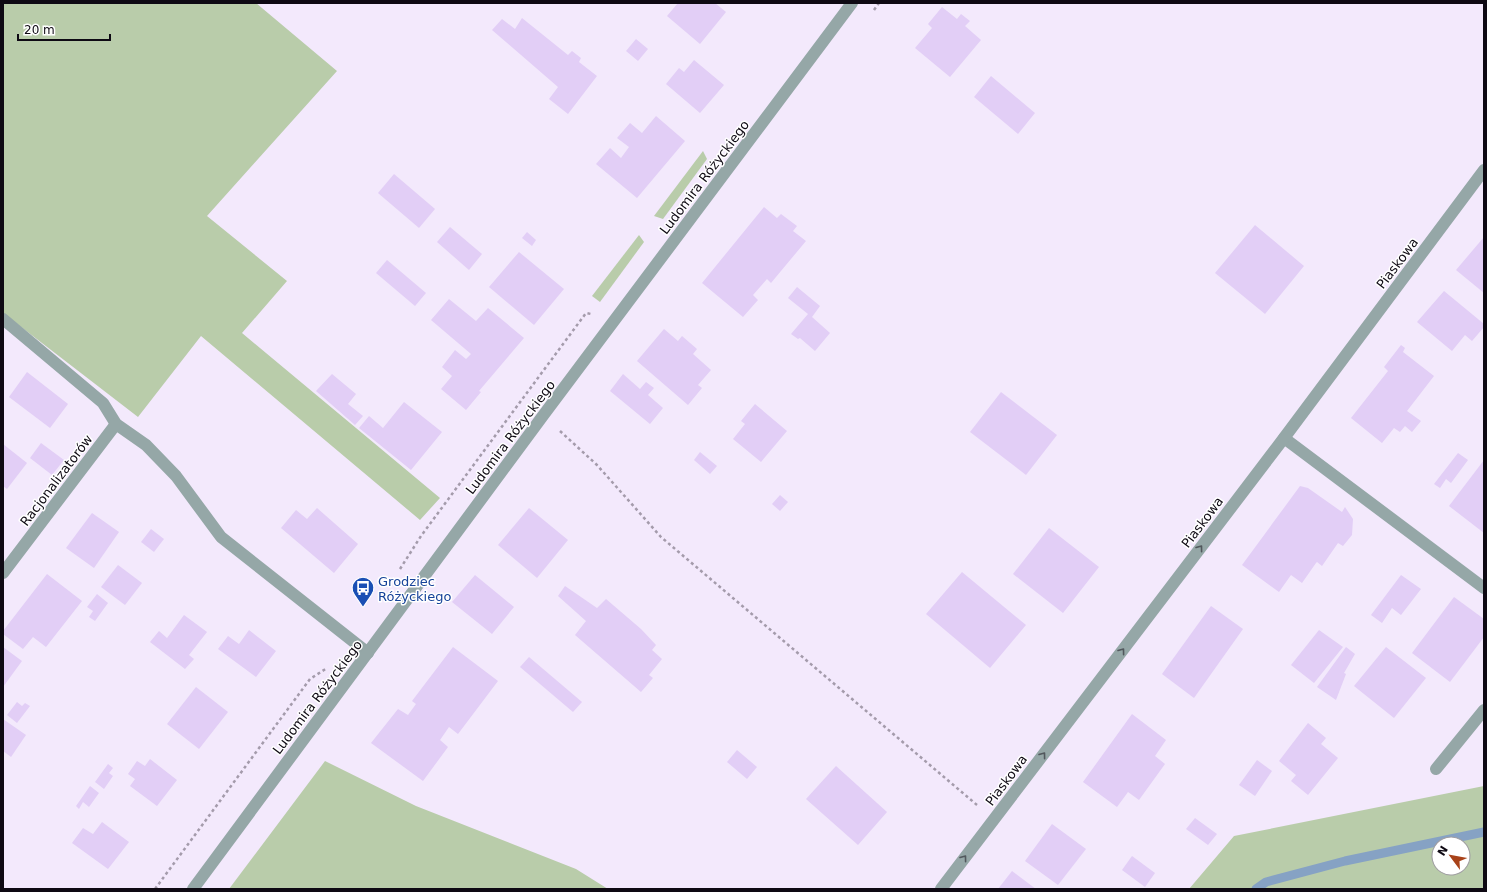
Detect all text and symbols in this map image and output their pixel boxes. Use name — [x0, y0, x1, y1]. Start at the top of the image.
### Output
scale bar — [18, 16, 110, 42]
text: 20 m — [24, 23, 55, 37]
street label: Ludomira Różyckiego — [657, 117, 752, 237]
street label: Piaskowa — [1373, 235, 1421, 292]
street label: Ludomira Różyckiego — [463, 377, 558, 497]
street label: Racjonalizatorów — [17, 431, 96, 529]
street label: Piaskowa — [1178, 494, 1226, 551]
one-way arrow — [1196, 545, 1203, 552]
place label: Grodziec Różyckiego — [378, 574, 451, 604]
bus stop icon: Grodziec Różyckiego — [350, 575, 376, 608]
street label: Ludomira Różyckiego — [270, 637, 365, 757]
one-way arrow — [1117, 649, 1124, 656]
street label: Piaskowa — [982, 752, 1030, 809]
one-way arrow — [1038, 752, 1045, 759]
north arrow — [1431, 836, 1471, 876]
text: N — [1435, 844, 1451, 858]
one-way arrow — [960, 855, 967, 862]

